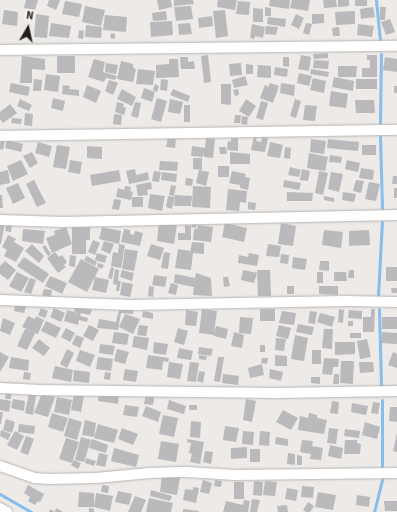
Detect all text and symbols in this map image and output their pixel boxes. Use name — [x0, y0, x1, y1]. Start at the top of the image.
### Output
north arrow — [8, 8, 48, 48]
text: N — [25, 8, 35, 24]

